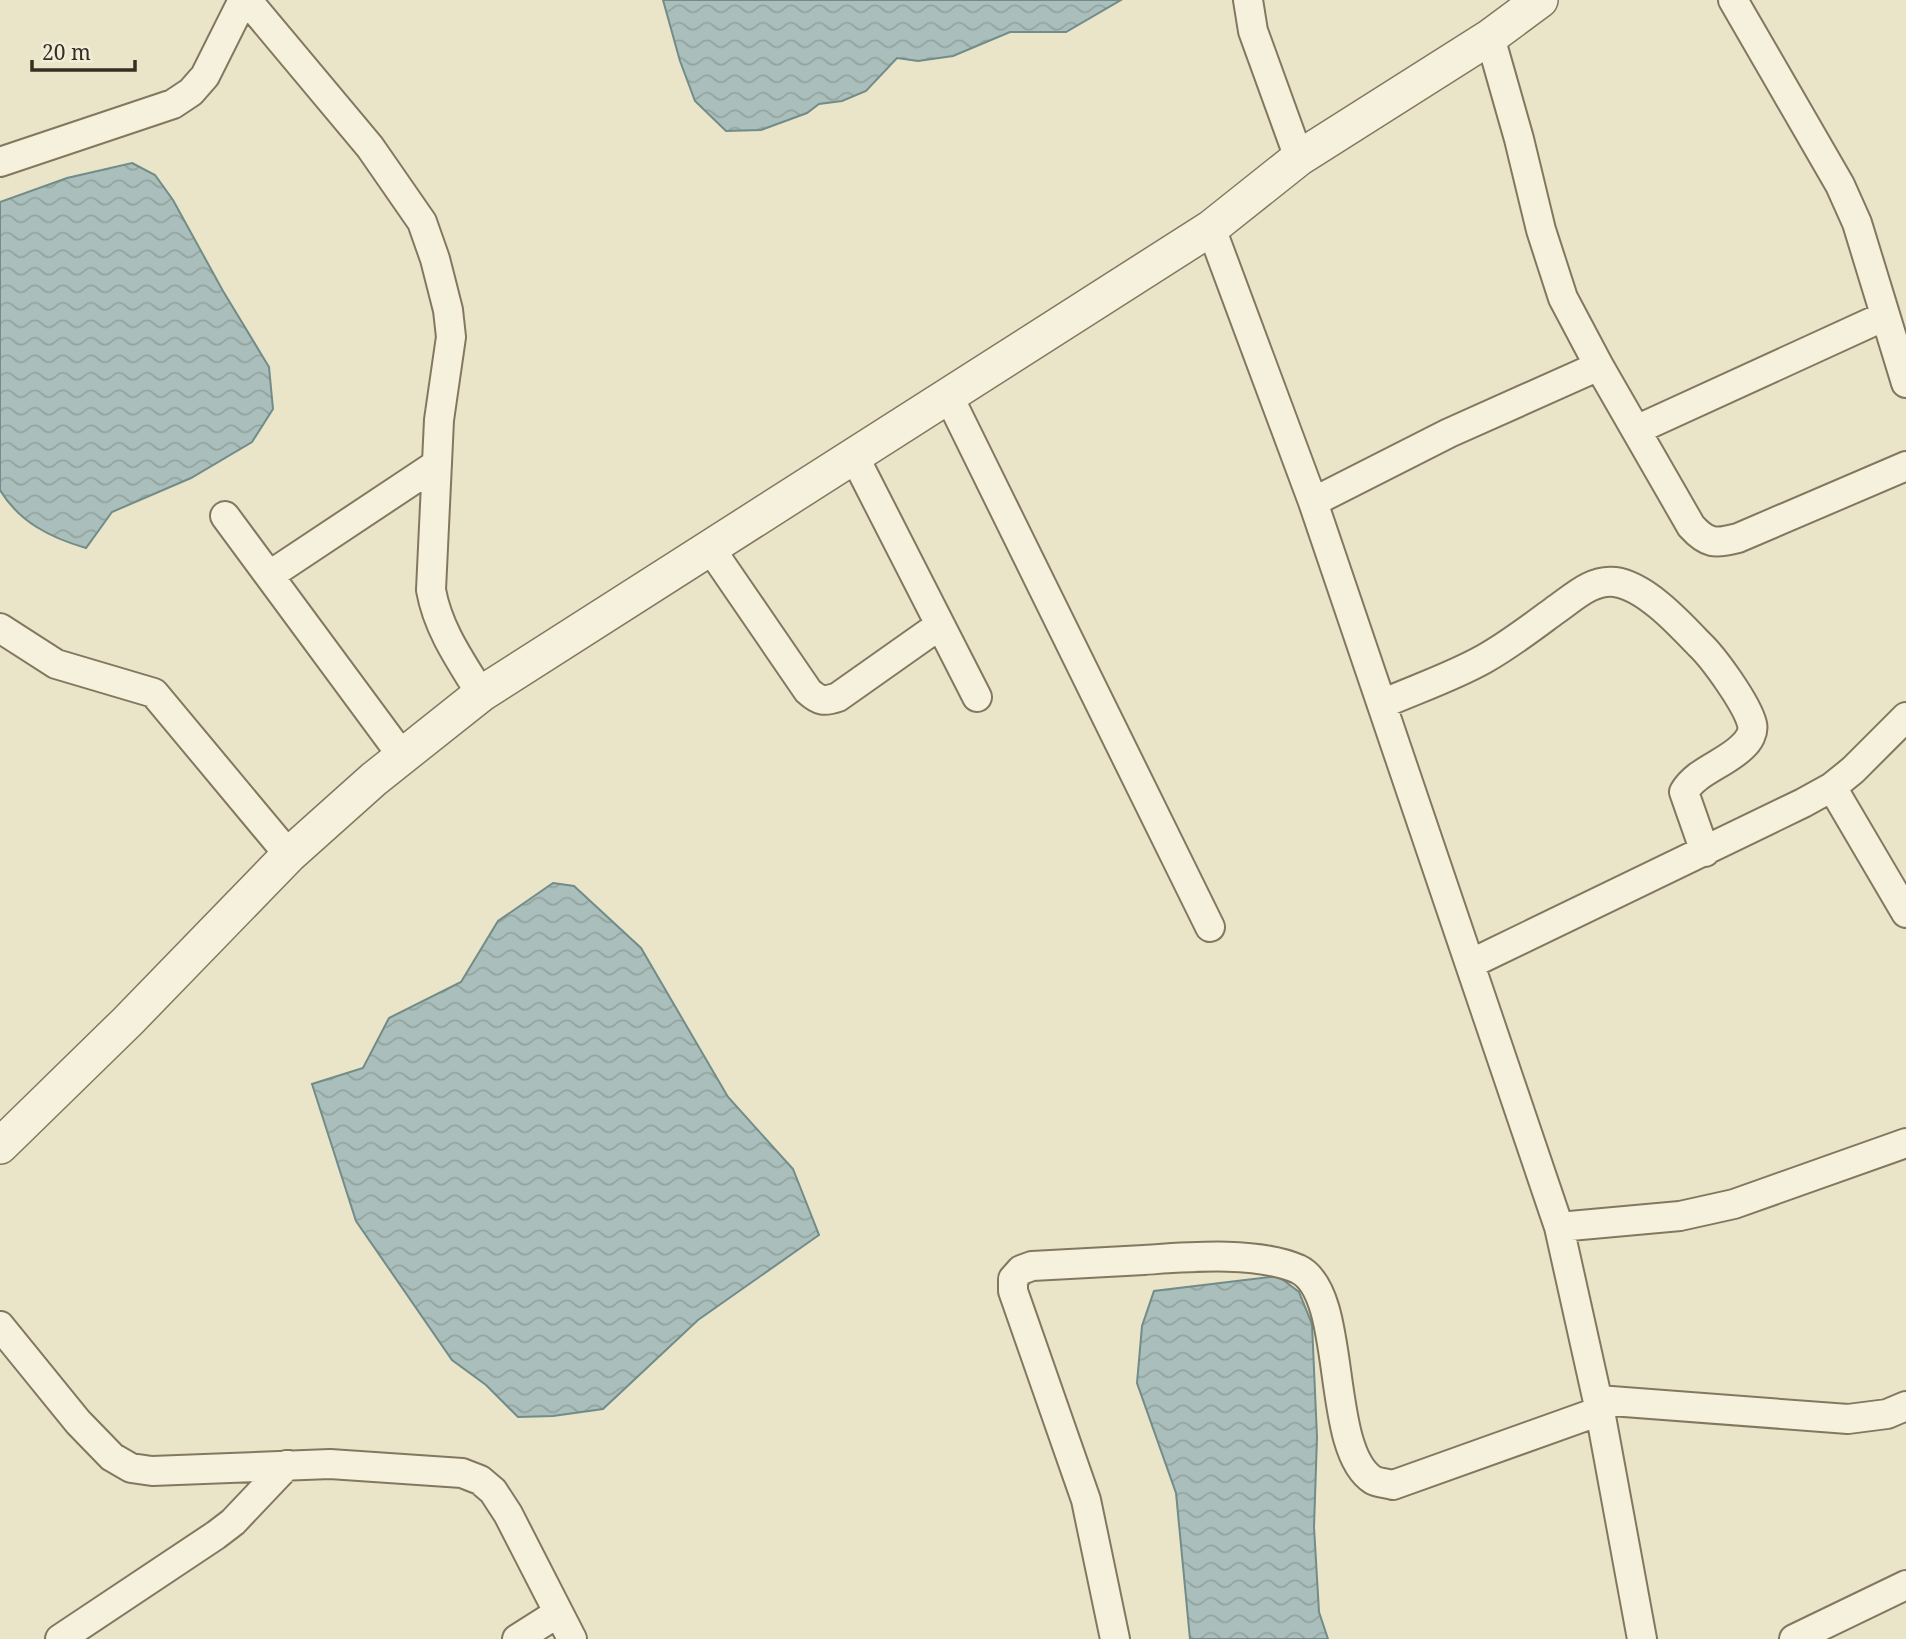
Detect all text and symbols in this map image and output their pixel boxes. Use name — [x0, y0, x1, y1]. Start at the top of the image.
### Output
scale bar — [32, 28, 135, 72]
text: 20 m — [42, 38, 91, 66]

